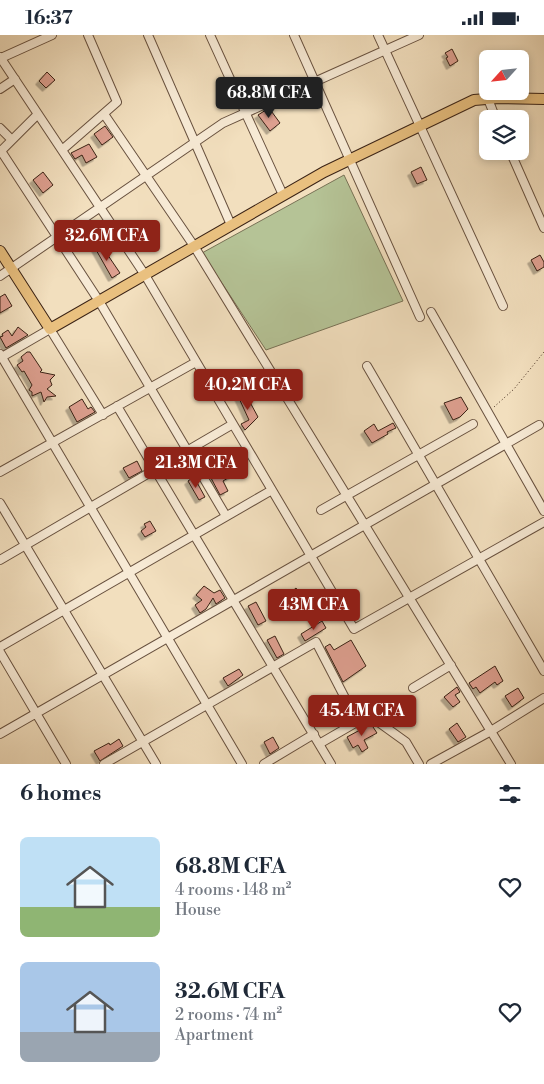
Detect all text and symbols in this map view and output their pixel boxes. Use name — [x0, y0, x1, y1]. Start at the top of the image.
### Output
text: 16:37 — [25, 6, 73, 30]
north arrow — [479, 50, 529, 100]
map controls — [479, 50, 529, 160]
pin: 68.8M CFA — [212, 77, 326, 119]
text: 68.8M CFA — [227, 83, 311, 103]
button: layers — [479, 110, 529, 160]
pin: 32.6M CFA — [50, 219, 164, 262]
text: 32.6M CFA — [65, 226, 149, 246]
pin: 40.2M CFA — [191, 369, 305, 411]
text: 40.2M CFA — [205, 375, 291, 395]
pin: 21.3M CFA — [139, 447, 253, 489]
text: 21.3M CFA — [155, 453, 237, 473]
pin: 43M CFA — [268, 589, 360, 631]
text: 43M CFA — [279, 595, 349, 615]
pin: 45.4M CFA — [305, 695, 419, 737]
text: 45.4M CFA — [319, 701, 405, 721]
icon: filters — [496, 780, 524, 808]
text: 6 homes — [20, 781, 101, 807]
text: 68.8M CFA — [175, 854, 286, 880]
icon: home — [60, 857, 120, 917]
icon: heart — [496, 873, 524, 901]
text: 4 rooms · 148 m² — [175, 880, 291, 900]
text: House — [175, 900, 221, 920]
text: 32.6M CFA — [175, 979, 285, 1005]
icon: home — [60, 982, 120, 1042]
icon: heart — [496, 998, 524, 1026]
text: 2 rooms · 74 m² — [175, 1005, 282, 1025]
text: Apartment — [175, 1025, 254, 1045]

